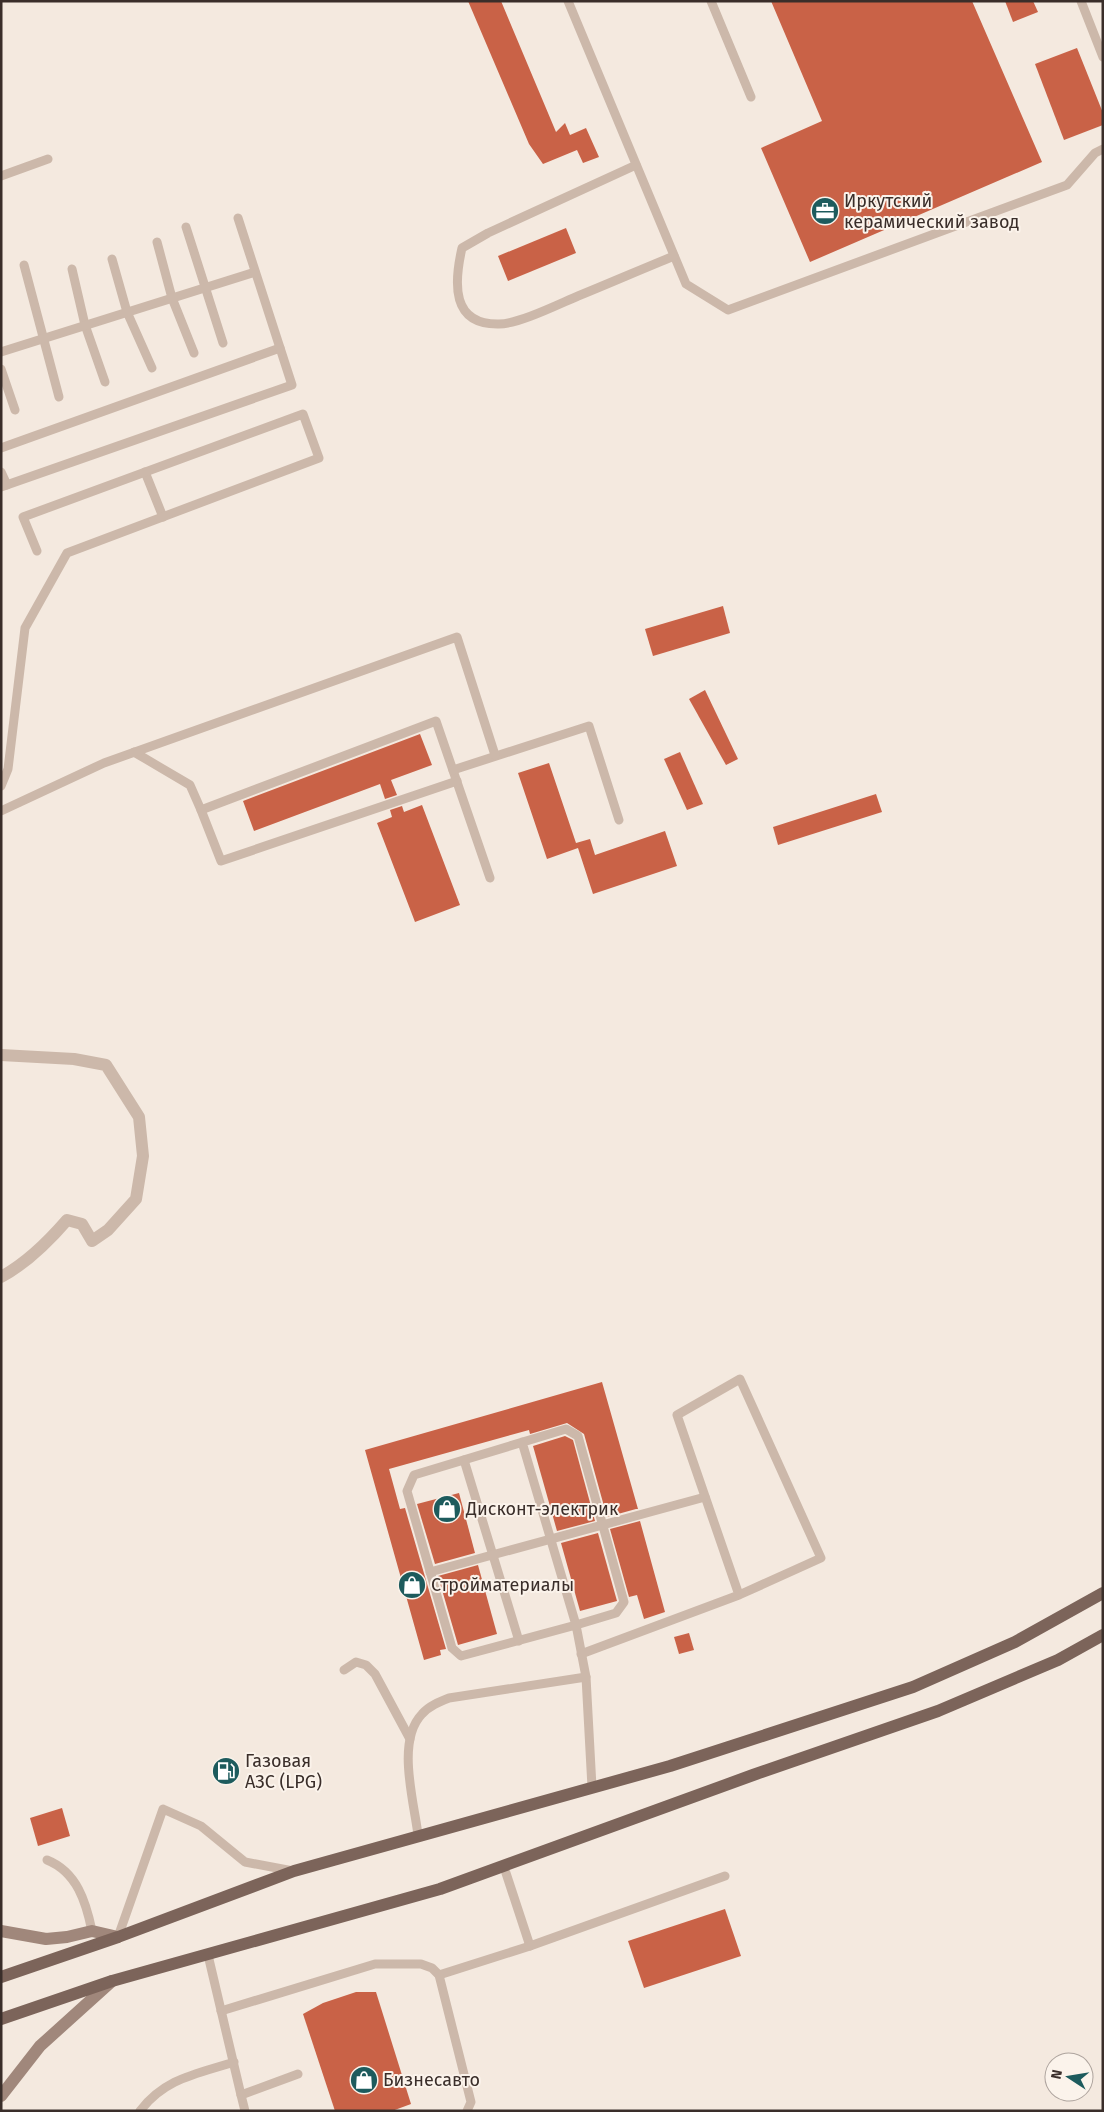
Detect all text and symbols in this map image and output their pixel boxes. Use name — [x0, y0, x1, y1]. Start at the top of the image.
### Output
place label: Иркутский керамический завод — [844, 190, 1019, 233]
office icon: Иркутский керамический завод — [810, 196, 840, 226]
shop icon: Дисконт-электрик — [432, 1494, 462, 1524]
place label: Дисконт-электрик — [465, 1498, 619, 1520]
shop icon: Стройматериалы — [397, 1570, 427, 1600]
place label: Стройматериалы — [431, 1574, 574, 1596]
place label: Газовая АЗС (LPG) — [245, 1750, 322, 1793]
fuel station icon: Газовая АЗС (LPG) — [211, 1756, 241, 1786]
north arrow — [1044, 2052, 1094, 2102]
shop icon: Бизнесавто — [349, 2065, 379, 2095]
text: N — [1047, 2068, 1066, 2081]
place label: Бизнесавто — [383, 2069, 480, 2091]

